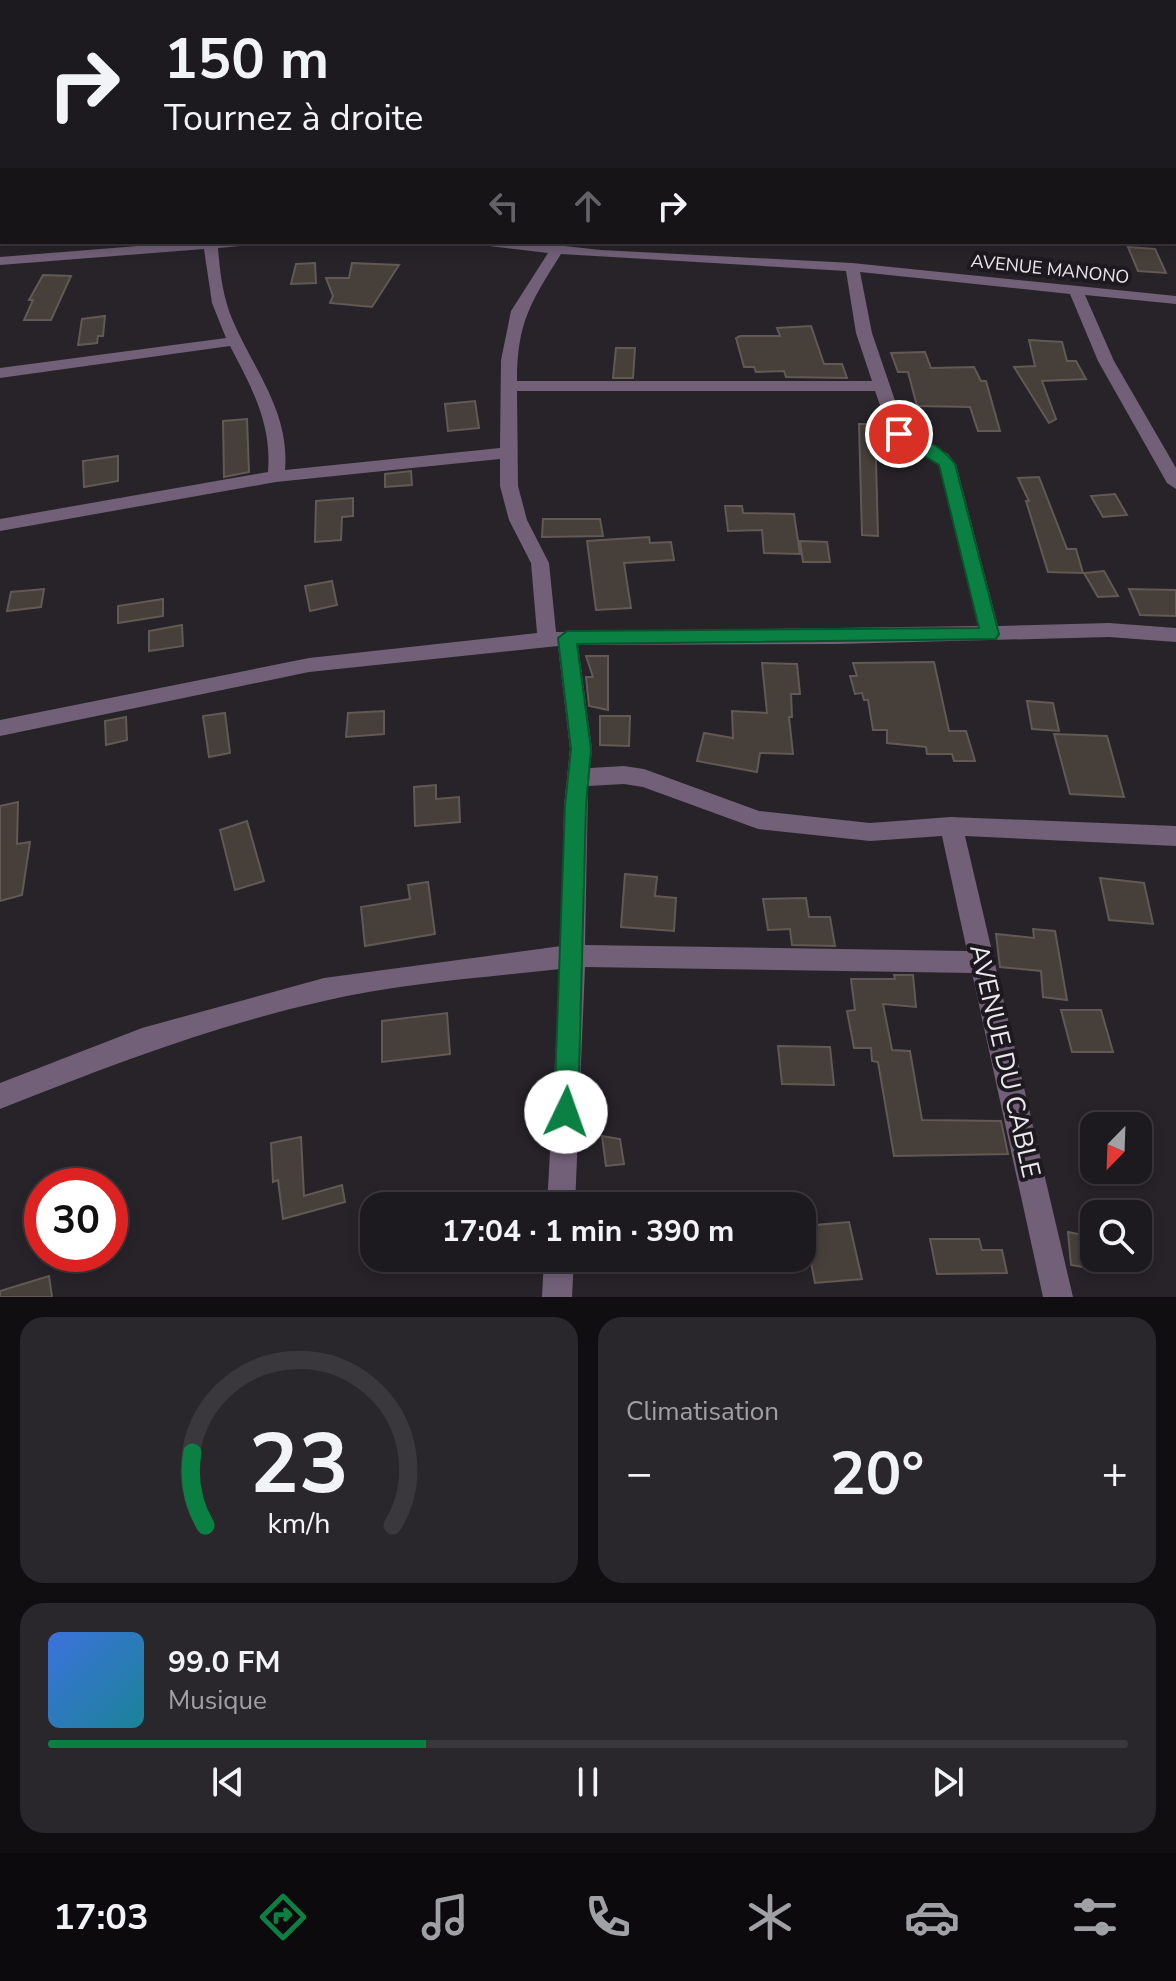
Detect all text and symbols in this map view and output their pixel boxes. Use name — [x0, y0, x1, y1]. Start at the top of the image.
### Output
text: 150 m — [164, 21, 329, 98]
icon: right — [32, 32, 136, 136]
text: Tournez à droite — [164, 94, 423, 143]
icon: left — [482, 184, 526, 228]
icon: ahead — [566, 184, 610, 228]
icon: right — [650, 184, 694, 228]
street label: AVENUE MANONO — [970, 249, 1130, 289]
pin — [865, 400, 933, 468]
icon: arrive — [877, 412, 921, 456]
street label: AVENUE DU CABLE — [961, 941, 1049, 1181]
position arrow — [524, 1070, 608, 1154]
north arrow — [1080, 1112, 1152, 1184]
map controls — [1080, 1112, 1152, 1272]
speed limit sign: 30 — [24, 1168, 128, 1272]
button: search — [1080, 1200, 1152, 1272]
text: 17:04 · 1 min · 390 m — [442, 1211, 734, 1252]
text: Climatisation — [626, 1394, 779, 1429]
text: 23 — [249, 1408, 349, 1521]
text: 20° — [830, 1433, 924, 1515]
text: − — [626, 1444, 652, 1504]
text: + — [1102, 1444, 1128, 1504]
text: km/h — [268, 1504, 330, 1543]
text: 99.0 FM — [168, 1642, 280, 1683]
text: Musique — [168, 1683, 267, 1718]
icon: previous — [206, 1760, 250, 1804]
icon: pause — [566, 1760, 610, 1804]
icon: next — [926, 1760, 970, 1804]
icon: directions — [255, 1889, 311, 1945]
icon: music — [417, 1889, 473, 1945]
icon: phone — [580, 1889, 636, 1945]
icon: climate — [742, 1889, 798, 1945]
icon: car — [904, 1889, 960, 1945]
icon: filters — [1067, 1889, 1123, 1945]
text: 17:03 — [53, 1893, 149, 1942]

